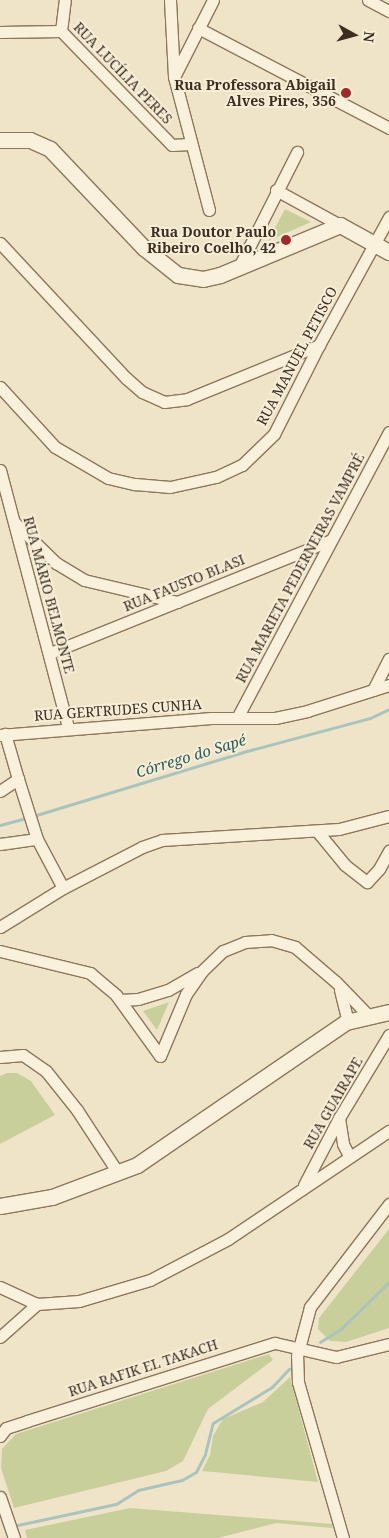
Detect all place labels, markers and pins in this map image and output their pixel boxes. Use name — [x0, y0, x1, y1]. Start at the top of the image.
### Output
place label: Rua Professora Abigail Alves Pires, 356 — [174, 77, 336, 110]
marker: Rua Professora Abigail Alves Pires, 356 — [340, 87, 352, 99]
place label: Rua Doutor Paulo Ribeiro Coelho, 42 — [147, 224, 276, 256]
marker: Rua Doutor Paulo Ribeiro Coelho, 42 — [280, 234, 292, 246]

